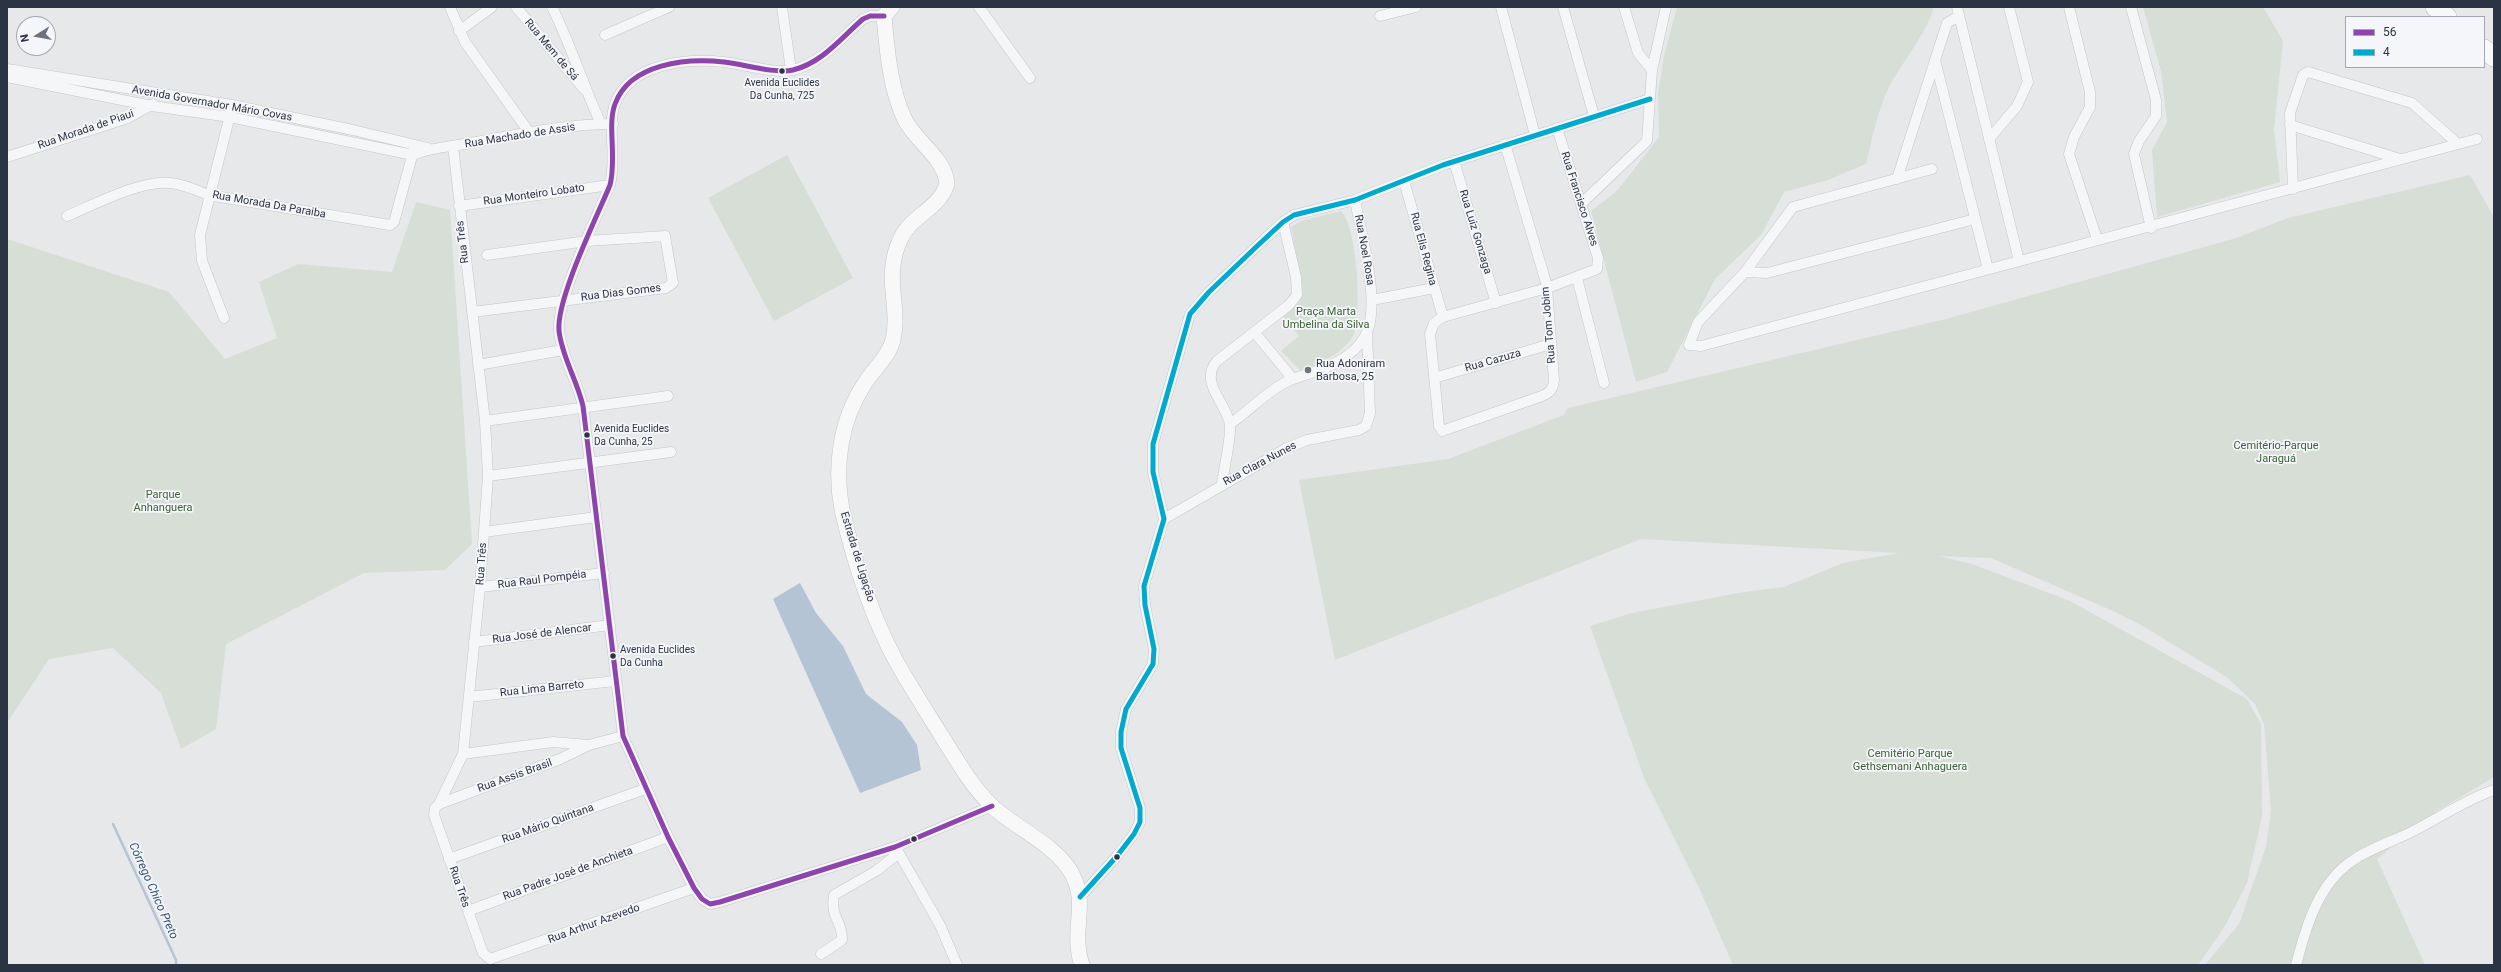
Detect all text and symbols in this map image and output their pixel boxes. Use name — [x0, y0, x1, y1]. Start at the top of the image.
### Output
north arrow — [16, 16, 56, 56]
street label: Rua Mem de Sá — [521, 16, 581, 84]
legend — [2345, 16, 2485, 68]
text: 56 — [2383, 25, 2397, 39]
text: N — [18, 33, 32, 43]
text: 4 — [2383, 45, 2390, 59]
marker: Avenida Euclides Da Cunha, 725 — [777, 66, 787, 76]
place label: Avenida Euclides Da Cunha, 725 — [744, 77, 820, 100]
street label: Avenida Governador Mário Covas — [131, 83, 293, 125]
street label: Rua Morada de Piaui — [36, 107, 136, 153]
street label: Rua Machado de Assis — [464, 121, 576, 151]
street label: Rua Francisco Alves — [1557, 150, 1601, 248]
street label: Rua Monteiro Lobato — [482, 181, 586, 209]
street label: Rua Luiz Gonzaga — [1456, 188, 1494, 276]
street label: Rua Morada Da Paraiba — [211, 189, 327, 221]
street label: Rua Elis Regina — [1407, 211, 1439, 287]
street label: Rua Noel Rosa — [1351, 214, 1377, 286]
street label: Rua Três — [454, 220, 472, 264]
street label: Rua Dias Gomes — [580, 282, 662, 304]
street label: Rua Tom Jobim — [1539, 286, 1559, 364]
park label: Praça Marta Umbelina da Silva — [1283, 305, 1369, 331]
street label: Rua Cazuza — [1463, 347, 1523, 375]
place label: Rua Adoniram Barbosa, 25 — [1316, 357, 1385, 383]
marker: Rua Adoniram Barbosa, 25 — [1303, 365, 1313, 375]
place label: Avenida Euclides Da Cunha, 25 — [594, 423, 669, 446]
marker: Avenida Euclides Da Cunha, 25 — [582, 430, 592, 440]
street label: Rua Clara Nunes — [1221, 439, 1299, 489]
park label: Cemitério-Parque Jaraguá — [2233, 439, 2319, 465]
park label: Parque Anhanguera — [134, 488, 192, 514]
street label: Estrada de Ligação — [837, 510, 877, 604]
street label: Rua Três — [474, 542, 490, 586]
street label: Rua Raul Pompéia — [497, 568, 587, 592]
street label: Rua José de Alencar — [492, 621, 592, 647]
place label: Avenida Euclides Da Cunha — [620, 644, 695, 668]
marker: Avenida Euclides Da Cunha — [608, 651, 618, 661]
street label: Rua Lima Barreto — [499, 678, 585, 700]
park label: Cemitério Parque Gethsemani Anhaguera — [1853, 747, 1967, 773]
street label: Rua Assis Brasil — [476, 756, 554, 796]
street label: Rua Mário Quintana — [500, 801, 596, 847]
unlabelled marker — [909, 834, 919, 844]
water label: Córrego Chico Preto — [125, 840, 181, 942]
street label: Rua Padre José de Anchieta — [501, 844, 635, 904]
unlabelled marker — [1112, 852, 1122, 862]
street label: Rua Três — [446, 865, 472, 909]
street label: Rua Arthur Azevedo — [546, 901, 642, 947]

